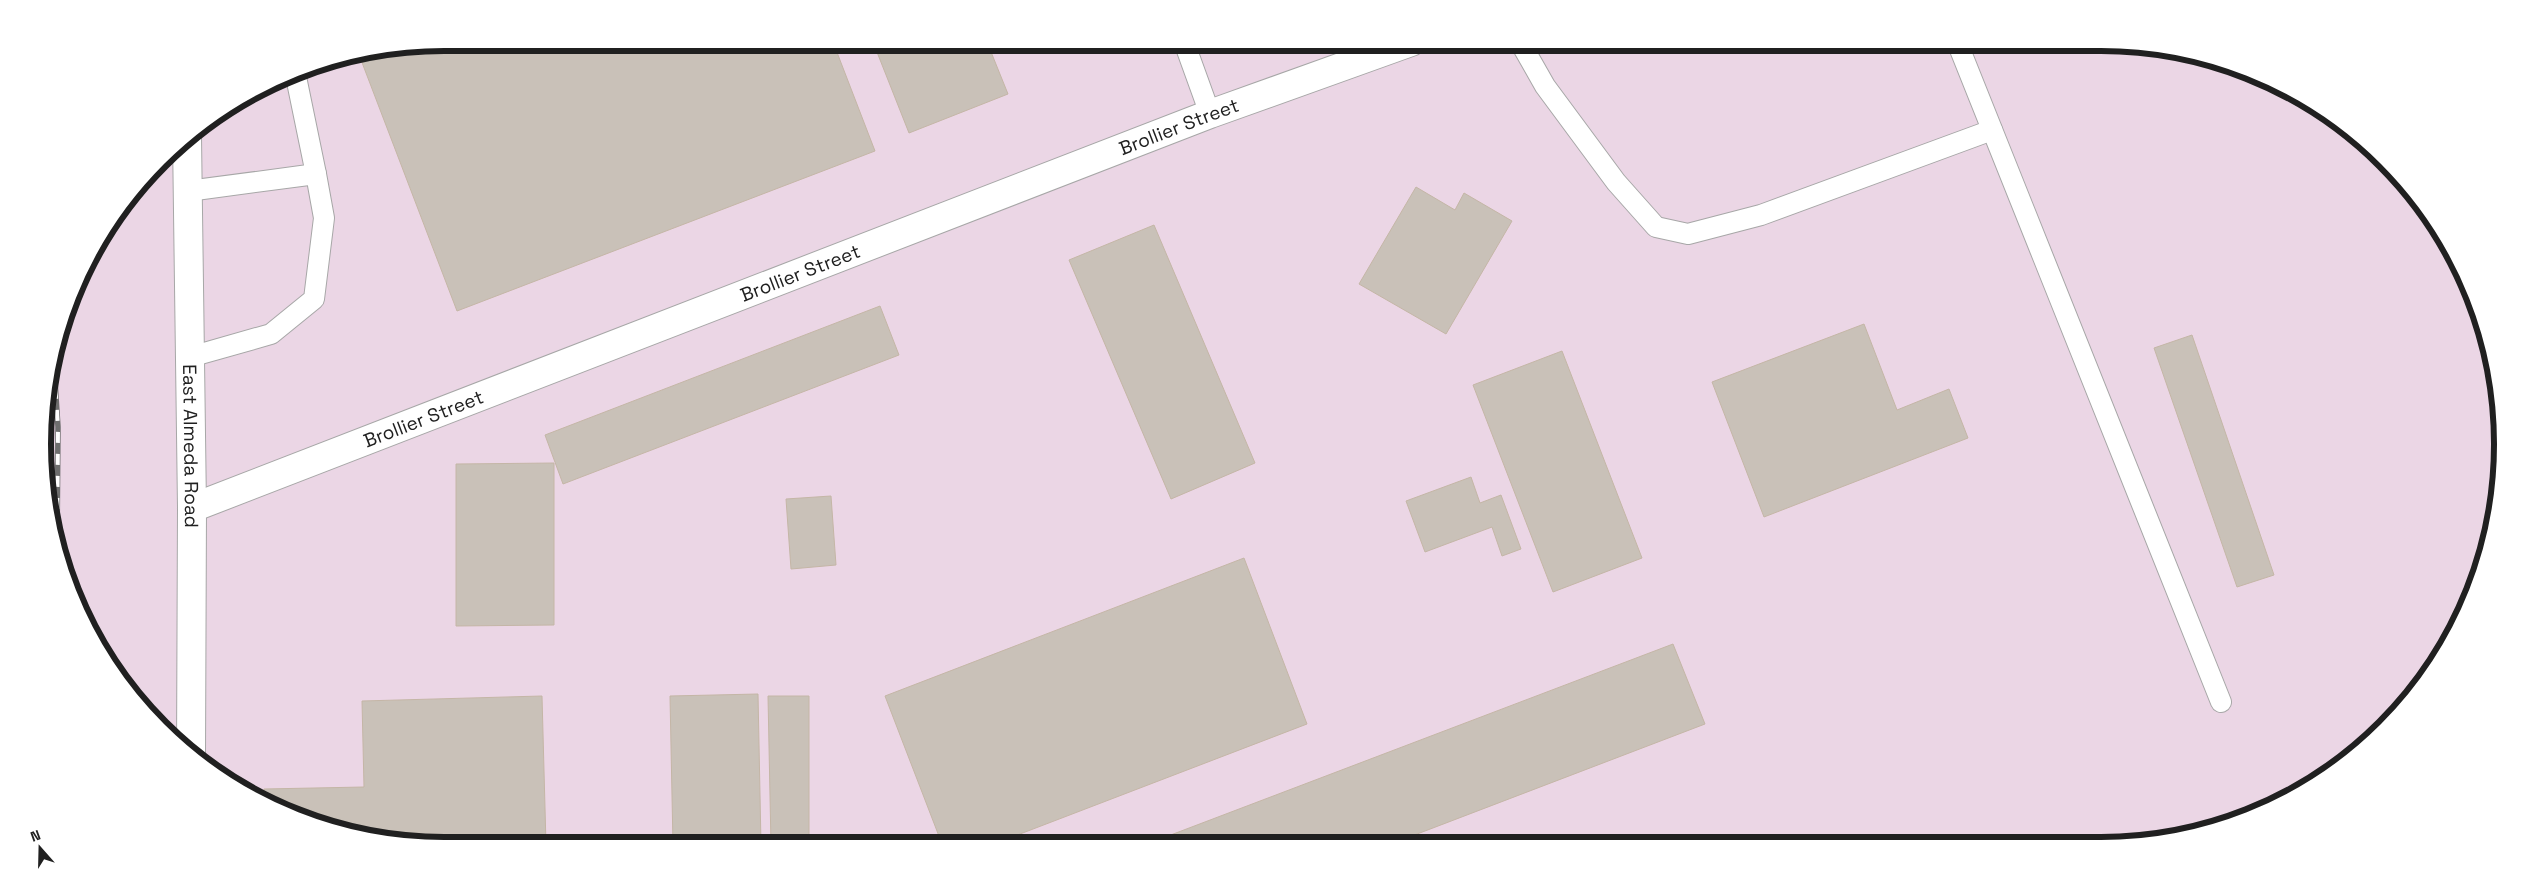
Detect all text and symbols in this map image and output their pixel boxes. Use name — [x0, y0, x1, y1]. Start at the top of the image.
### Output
street label: Brollier Street — [1115, 92, 1242, 161]
street label: Brollier Street — [737, 238, 864, 307]
street label: East Almeda Road — [178, 364, 205, 528]
street label: Brollier Street — [360, 384, 487, 453]
north arrow — [15, 823, 65, 873]
text: N — [28, 826, 43, 846]

